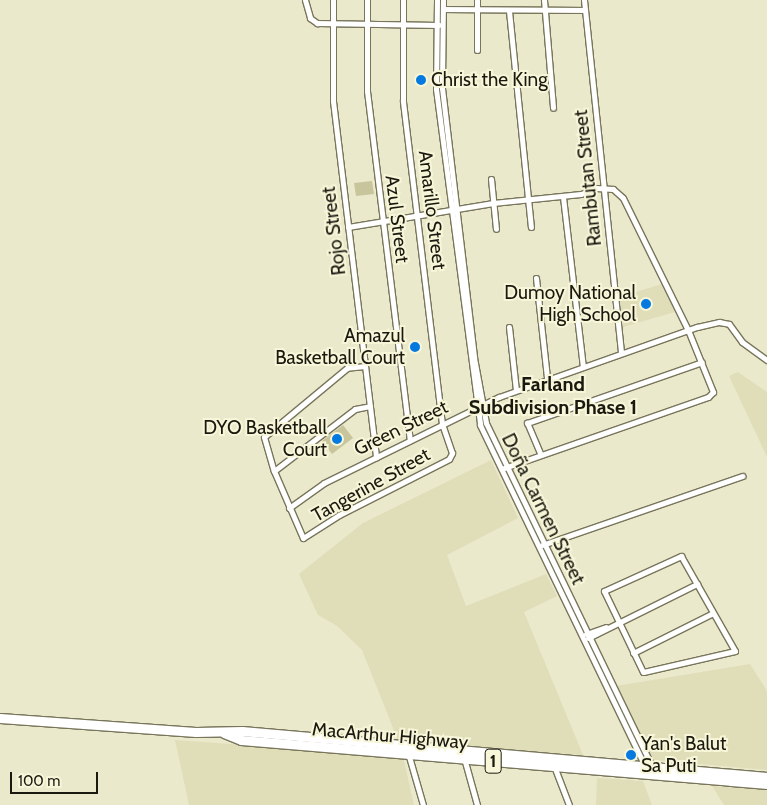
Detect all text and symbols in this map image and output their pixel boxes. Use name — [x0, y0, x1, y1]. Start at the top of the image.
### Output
place label: Christ the King — [431, 69, 548, 91]
marker: Christ the King — [415, 74, 427, 86]
street label: Rambutan Street — [570, 109, 606, 247]
street label: Amarillo Street — [413, 149, 451, 271]
street label: Azul Street — [380, 174, 414, 264]
street label: Rojo Street — [317, 185, 351, 277]
place label: Dumoy National High School — [504, 282, 636, 326]
marker: Dumoy National High School — [640, 298, 652, 310]
place label: Amazul Basketball Court — [275, 325, 405, 369]
marker: Amazul Basketball Court — [409, 341, 421, 353]
district label: Farland Subdivision Phase 1 — [469, 373, 637, 420]
street label: Green Street — [350, 395, 452, 461]
place label: DYO Basketball Court — [203, 417, 327, 461]
street label: Doña Carmen Street — [497, 430, 589, 588]
marker: DYO Basketball Court — [331, 433, 343, 445]
street label: Tangerine Street — [308, 443, 434, 527]
street label: MacArthur Highway — [311, 718, 469, 754]
place label: Yan's Balut Sa Puti — [641, 733, 726, 777]
road number: 1 — [484, 746, 502, 776]
marker: Yan's Balut Sa Puti — [625, 749, 637, 761]
scale bar — [12, 762, 100, 794]
text: 100 m — [18, 772, 60, 790]

